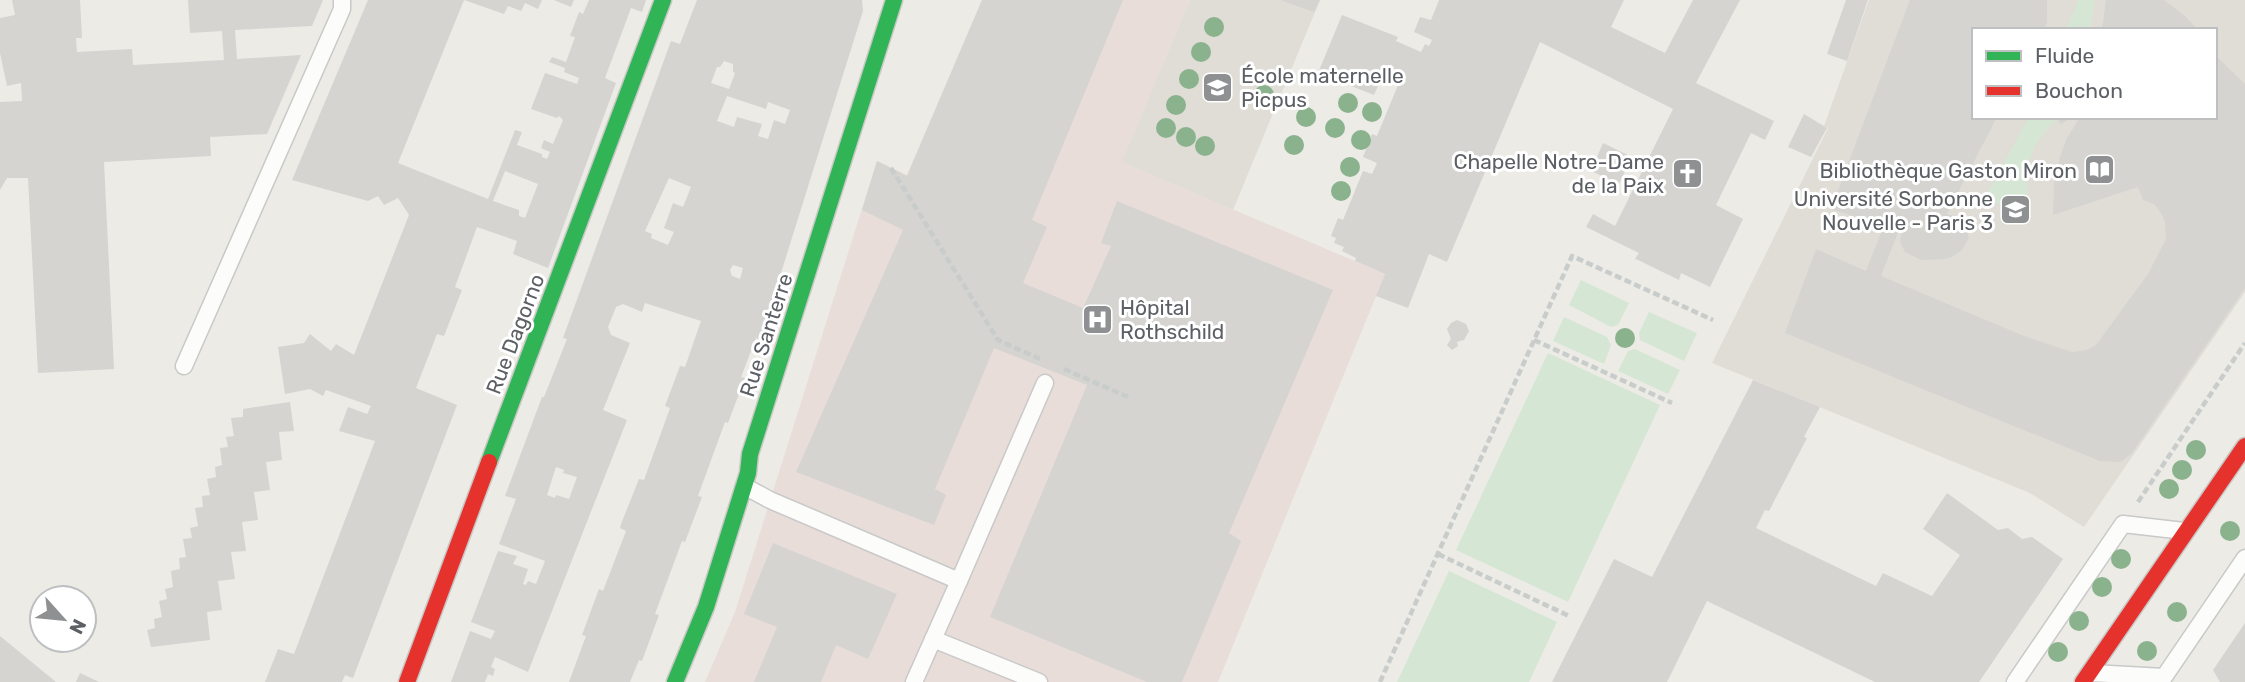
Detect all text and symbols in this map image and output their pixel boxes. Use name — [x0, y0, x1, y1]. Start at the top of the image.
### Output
legend — [1972, 28, 2217, 119]
text: Fluide — [2035, 43, 2094, 68]
place label: École maternelle Picpus — [1241, 63, 1404, 112]
school or university icon: École maternelle Picpus — [1201, 70, 1235, 104]
text: Bouchon — [2035, 78, 2123, 103]
place label: Chapelle Notre-Dame de la Paix — [1453, 149, 1664, 198]
library icon: Bibliothèque Gaston Miron — [2083, 153, 2117, 187]
church icon: Chapelle Notre-Dame de la Paix — [1670, 156, 1704, 190]
place label: Bibliothèque Gaston Miron — [1819, 158, 2077, 183]
place label: Université Sorbonne Nouvelle - Paris 3 — [1794, 186, 1993, 235]
school or university icon: Université Sorbonne Nouvelle - Paris 3 — [1999, 193, 2033, 227]
street label: Rue Dagorno — [481, 270, 549, 398]
street label: Rue Santerre — [734, 270, 798, 400]
place label: Hôpital Rothschild — [1120, 295, 1224, 344]
hospital icon: Hôpital Rothschild — [1080, 302, 1114, 336]
north arrow — [28, 584, 98, 654]
text: N — [64, 615, 91, 638]

